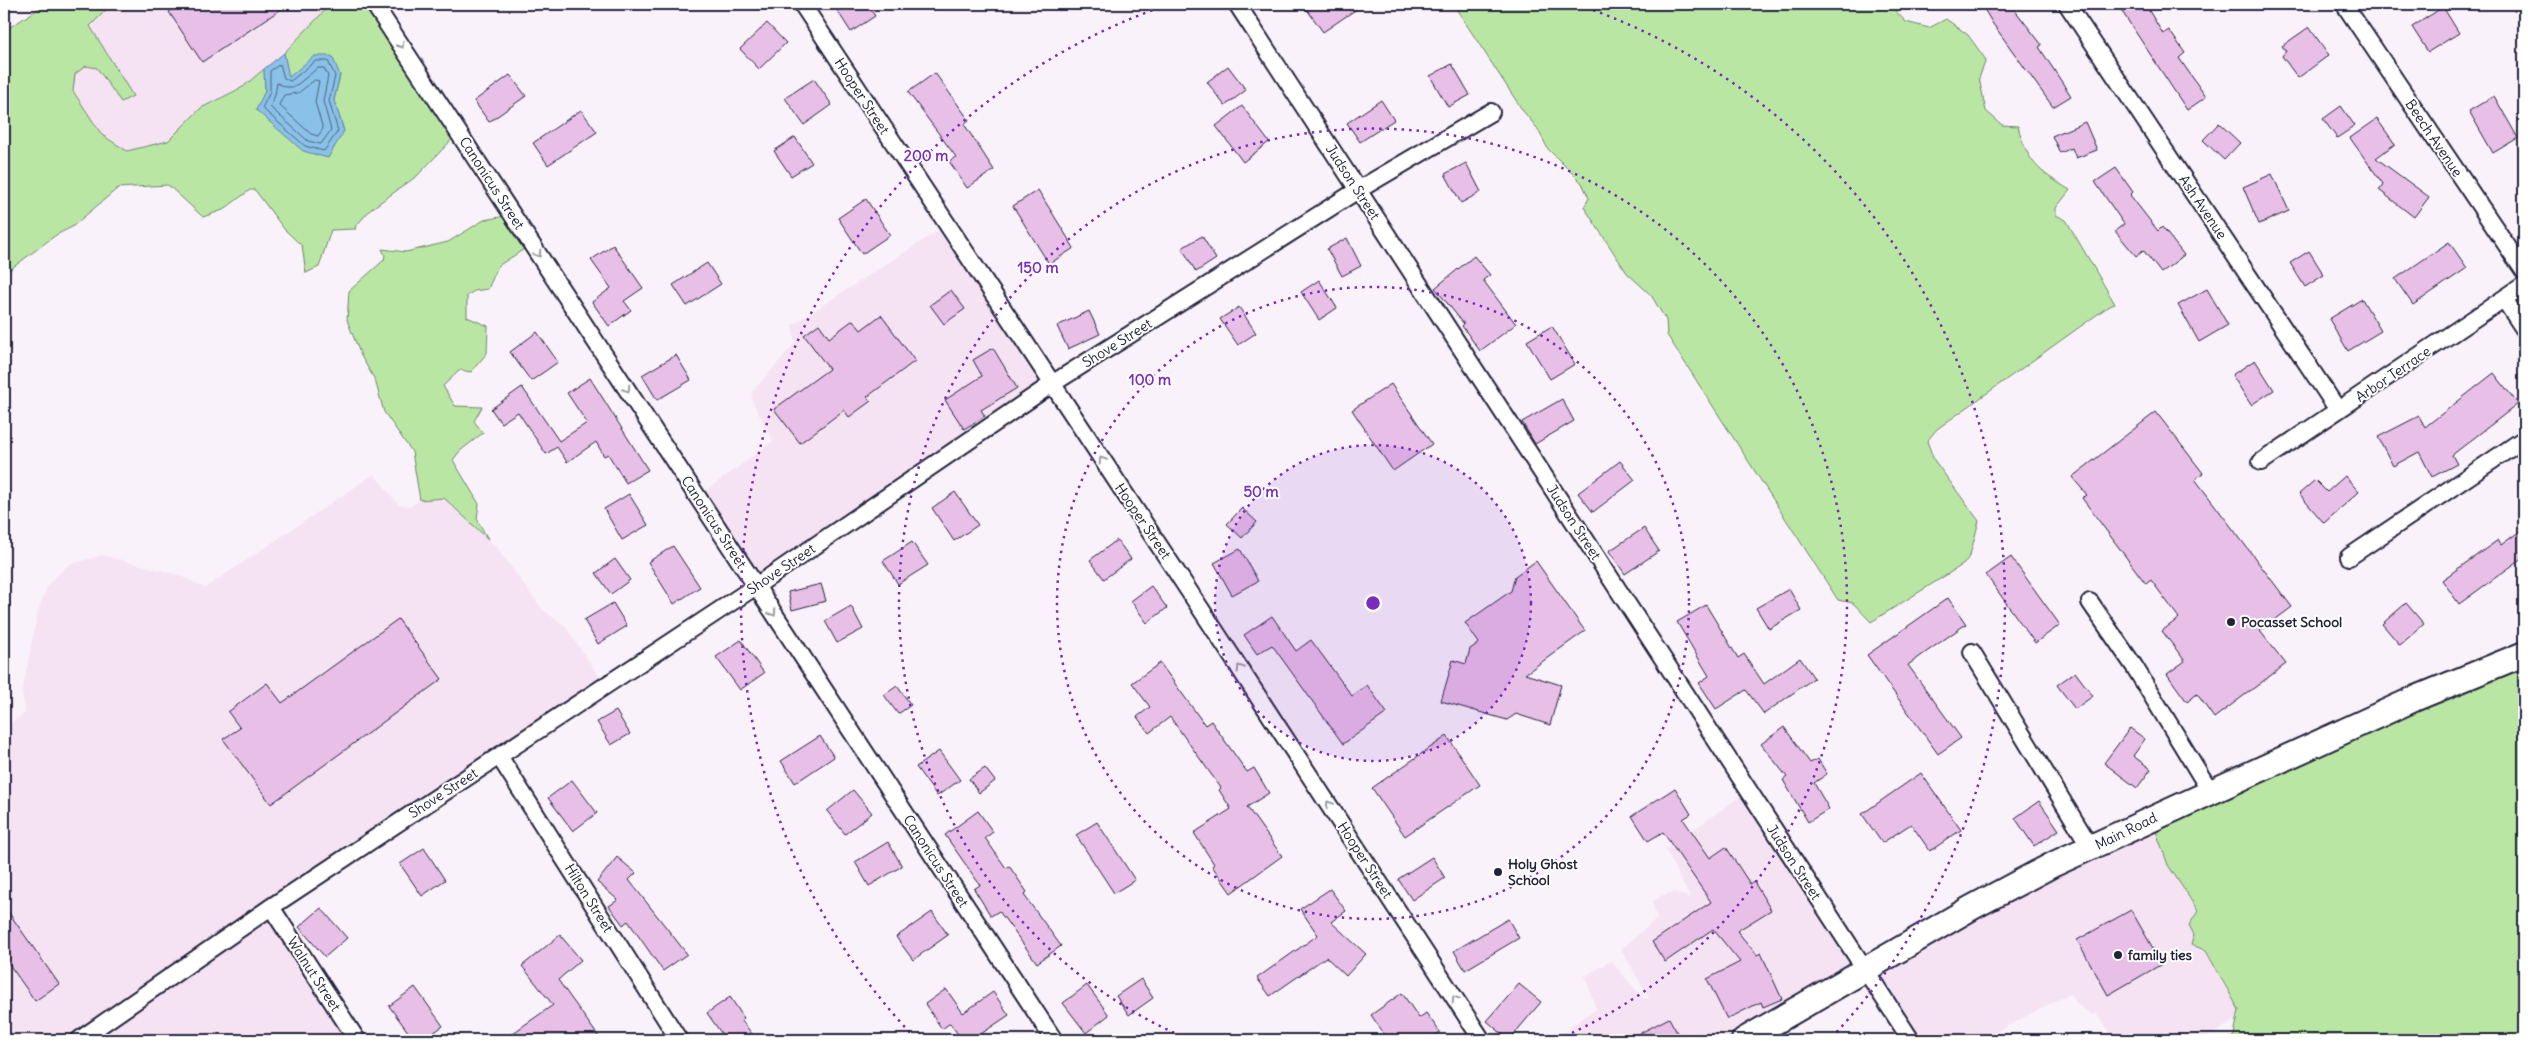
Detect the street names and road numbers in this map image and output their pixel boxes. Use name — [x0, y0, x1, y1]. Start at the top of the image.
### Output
street label: Hooper Street — [831, 54, 894, 138]
street label: Beech Avenue — [2401, 96, 2467, 180]
street label: Canonicus Street — [455, 133, 529, 233]
street label: Judson Street — [1322, 141, 1384, 223]
street label: Ash Avenue — [2175, 171, 2231, 243]
street label: Shove Street — [1079, 314, 1155, 372]
street label: Arbor Terrace — [2352, 342, 2434, 406]
street label: Canonicus Street — [677, 472, 751, 572]
street label: Hooper Street — [1111, 480, 1175, 563]
street label: Judson Street — [1543, 481, 1605, 563]
street label: Shove Street — [743, 539, 819, 598]
street label: Shove Street — [405, 764, 481, 822]
street label: Main Road — [2092, 808, 2160, 854]
street label: Canonicus Street — [899, 811, 973, 911]
street label: Hooper Street — [1334, 818, 1397, 902]
street label: Judson Street — [1763, 821, 1825, 903]
street label: Hilton Street — [561, 860, 617, 936]
street label: Walnut Street — [283, 933, 345, 1015]

